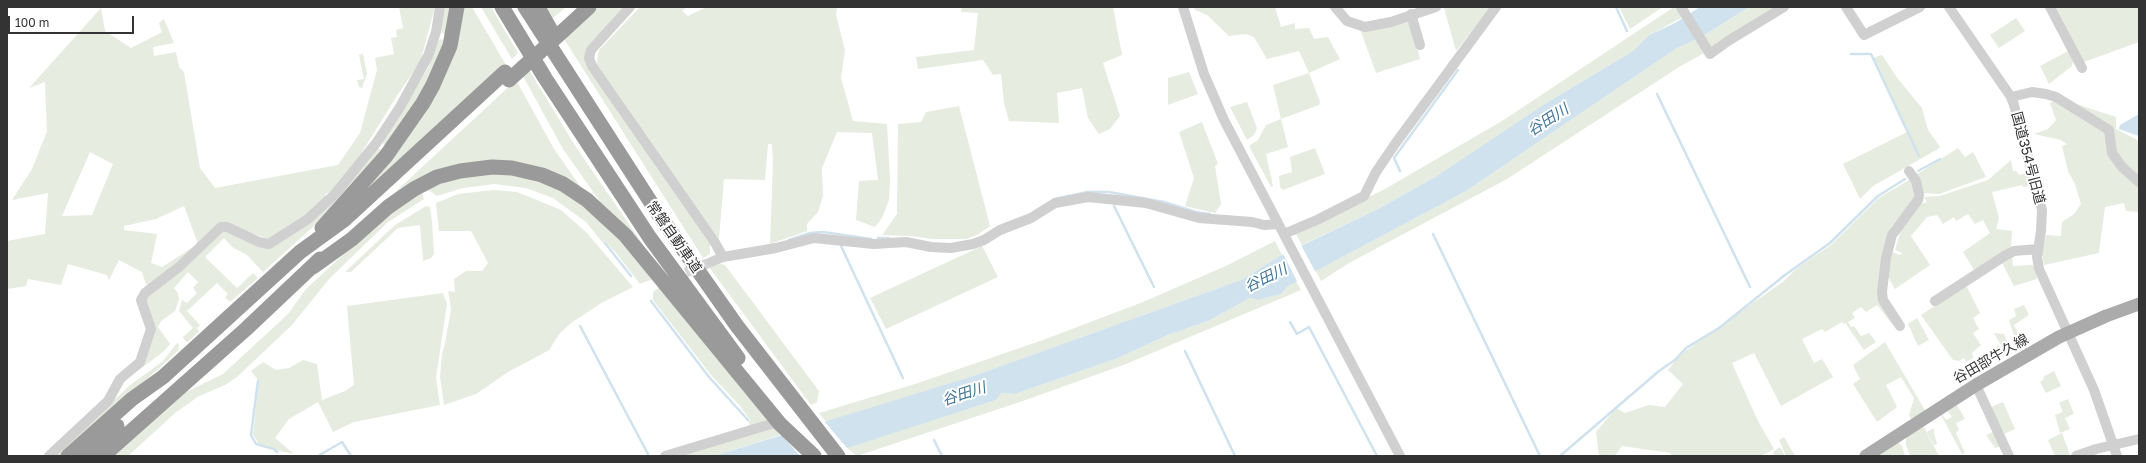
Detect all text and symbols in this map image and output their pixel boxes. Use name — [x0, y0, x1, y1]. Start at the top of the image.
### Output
scale bar — [10, 8, 136, 34]
text: 100 m — [15, 15, 49, 30]
water label: 谷田川 — [1524, 100, 1572, 140]
street label: 国道354号旧道 — [2008, 110, 2048, 206]
street label: 常磐自動車道 — [643, 198, 705, 276]
water label: 谷田川 — [1242, 260, 1290, 296]
street label: 谷田部牛久線 — [1950, 331, 2032, 387]
water label: 谷田川 — [940, 378, 988, 410]

